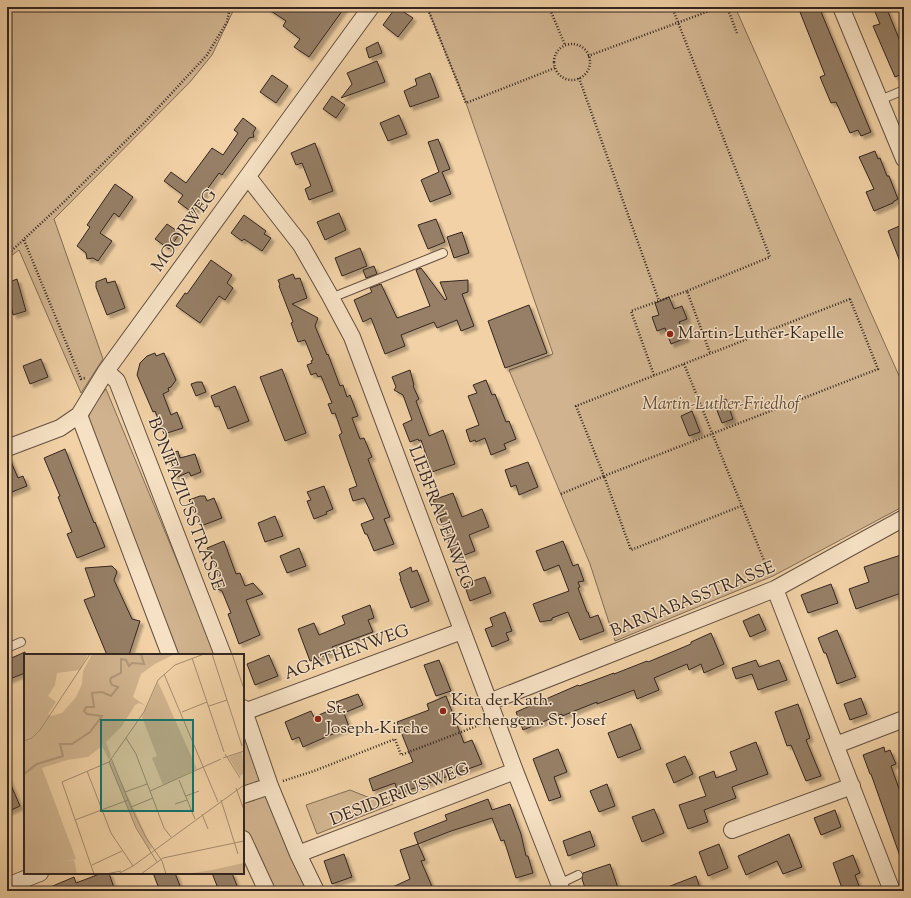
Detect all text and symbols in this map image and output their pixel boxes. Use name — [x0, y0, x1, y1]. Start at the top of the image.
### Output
street label: MOORWEG — [147, 184, 223, 278]
place label: Martin-Luther-Kapelle — [678, 322, 844, 346]
marker: Martin-Luther-Kapelle — [665, 329, 675, 339]
park label: Martin-Luther-Friedhof — [642, 393, 802, 417]
street label: BONIFAZIUSSTRASSE — [141, 414, 229, 594]
street label: LIEBFRAUENWEG — [402, 443, 478, 593]
street label: BARNABASSTRASSE — [607, 556, 779, 644]
street label: AGATHENWEG — [281, 619, 413, 687]
inset map — [24, 654, 244, 874]
place label: Kita der Kath. Kirchengem. St. Josef — [451, 689, 607, 733]
place label: St. Joseph-Kirche — [325, 697, 428, 741]
marker: Kita der Kath. Kirchengem. St. Josef — [438, 706, 448, 716]
marker: St. Joseph-Kirche — [313, 714, 323, 724]
street label: DESIDERIUSWEG — [327, 757, 473, 833]

